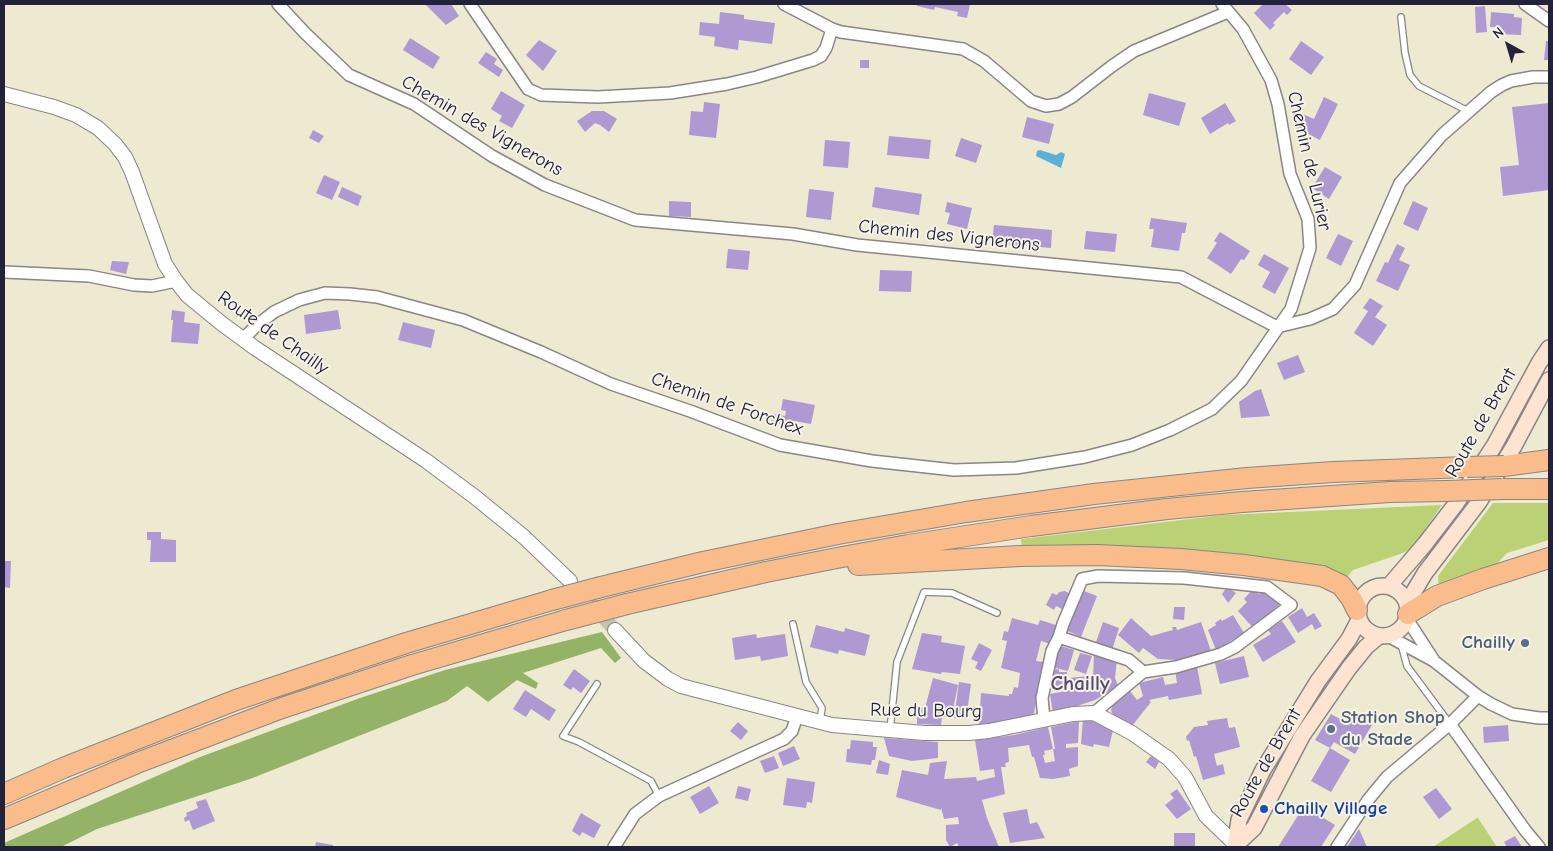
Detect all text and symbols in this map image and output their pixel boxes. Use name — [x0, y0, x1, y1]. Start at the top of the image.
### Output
north arrow — [1483, 20, 1533, 70]
text: N — [1489, 23, 1507, 42]
street label: Chemin des Vignerons — [397, 71, 567, 181]
street label: Chemin de Lurier — [1282, 89, 1336, 233]
street label: Chemin des Vignerons — [857, 215, 1041, 257]
street label: Route de Chailly — [213, 286, 333, 380]
street label: Route de Brent — [1441, 364, 1521, 482]
street label: Chemin de Forchex — [648, 367, 806, 441]
place label: Chailly — [1462, 632, 1515, 654]
marker: Chailly — [1519, 637, 1531, 649]
district label: Chailly — [1050, 671, 1110, 697]
street label: Rue du Bourg — [870, 699, 982, 723]
street label: Route de Brent — [1226, 704, 1306, 822]
place label: Station Shop du Stade — [1341, 707, 1445, 751]
marker: Station Shop du Stade — [1325, 723, 1337, 735]
place label: Chailly Village — [1274, 798, 1387, 820]
marker: Chailly Village — [1258, 803, 1270, 815]

